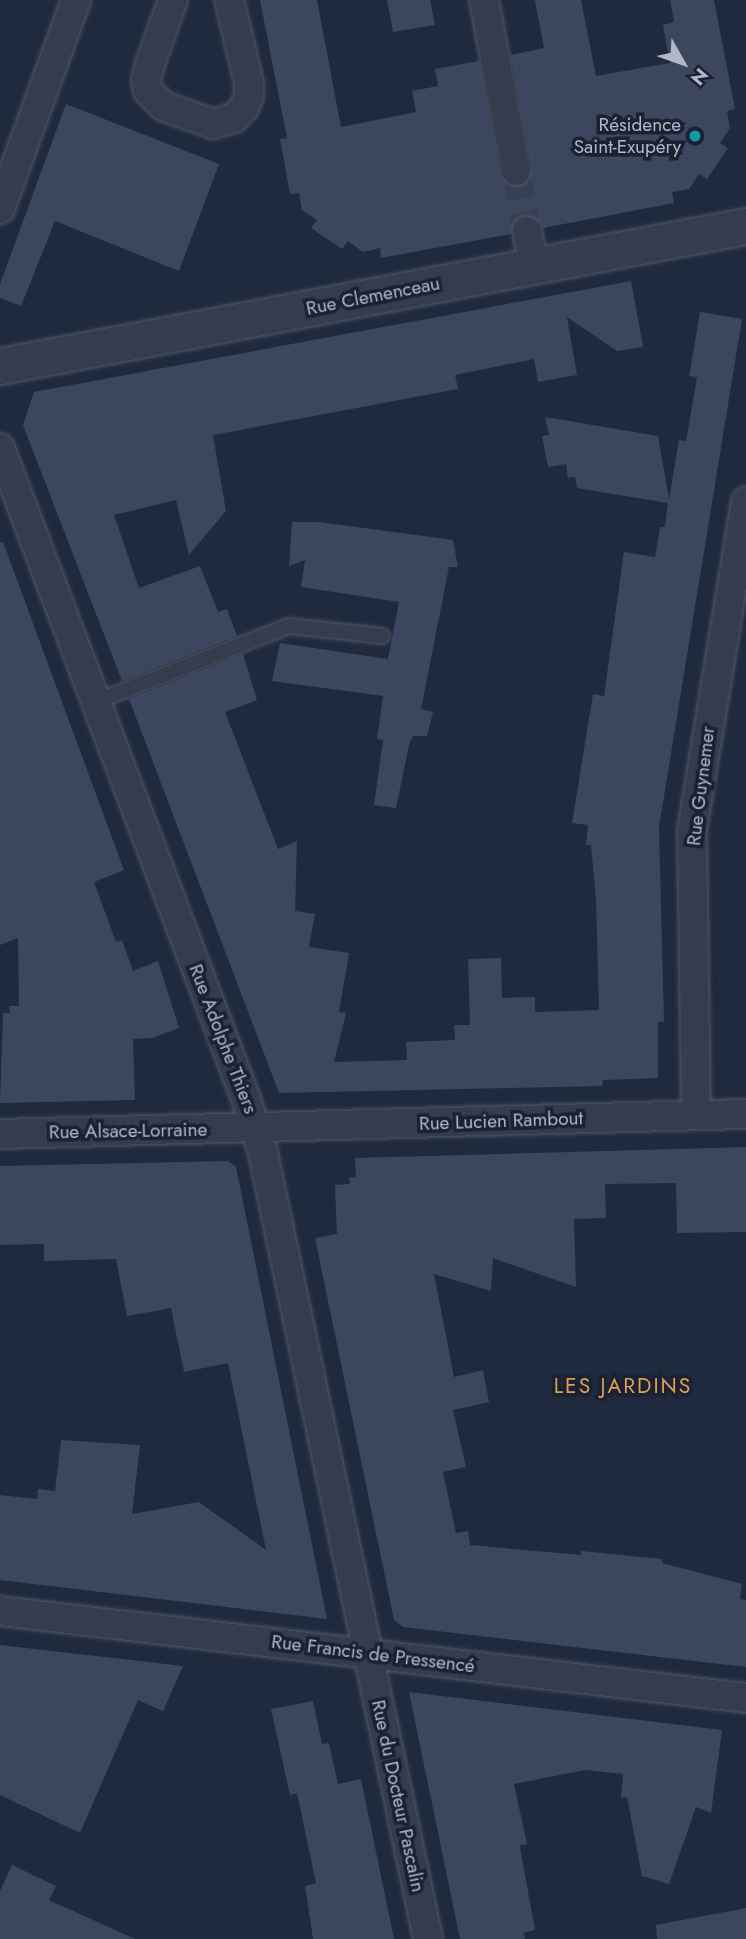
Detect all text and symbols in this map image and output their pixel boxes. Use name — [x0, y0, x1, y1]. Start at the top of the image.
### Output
north arrow — [648, 28, 718, 98]
text: N — [684, 62, 715, 91]
place label: Résidence Saint-Exupéry — [574, 114, 681, 158]
marker: Résidence Saint-Exupéry — [687, 128, 703, 144]
street label: Rue Clemenceau — [304, 272, 442, 320]
street label: Rue Guynemer — [682, 725, 720, 847]
street label: Rue Adolphe Thiers — [184, 961, 262, 1117]
street label: Rue Lucien Rambout — [419, 1107, 583, 1135]
street label: Rue Alsace-Lorraine — [49, 1118, 207, 1144]
district label: LES JARDINS — [555, 1373, 691, 1399]
street label: Rue Francis de Pressencé — [270, 1630, 476, 1678]
street label: Rue du Docteur Pascalin — [367, 1698, 429, 1894]

